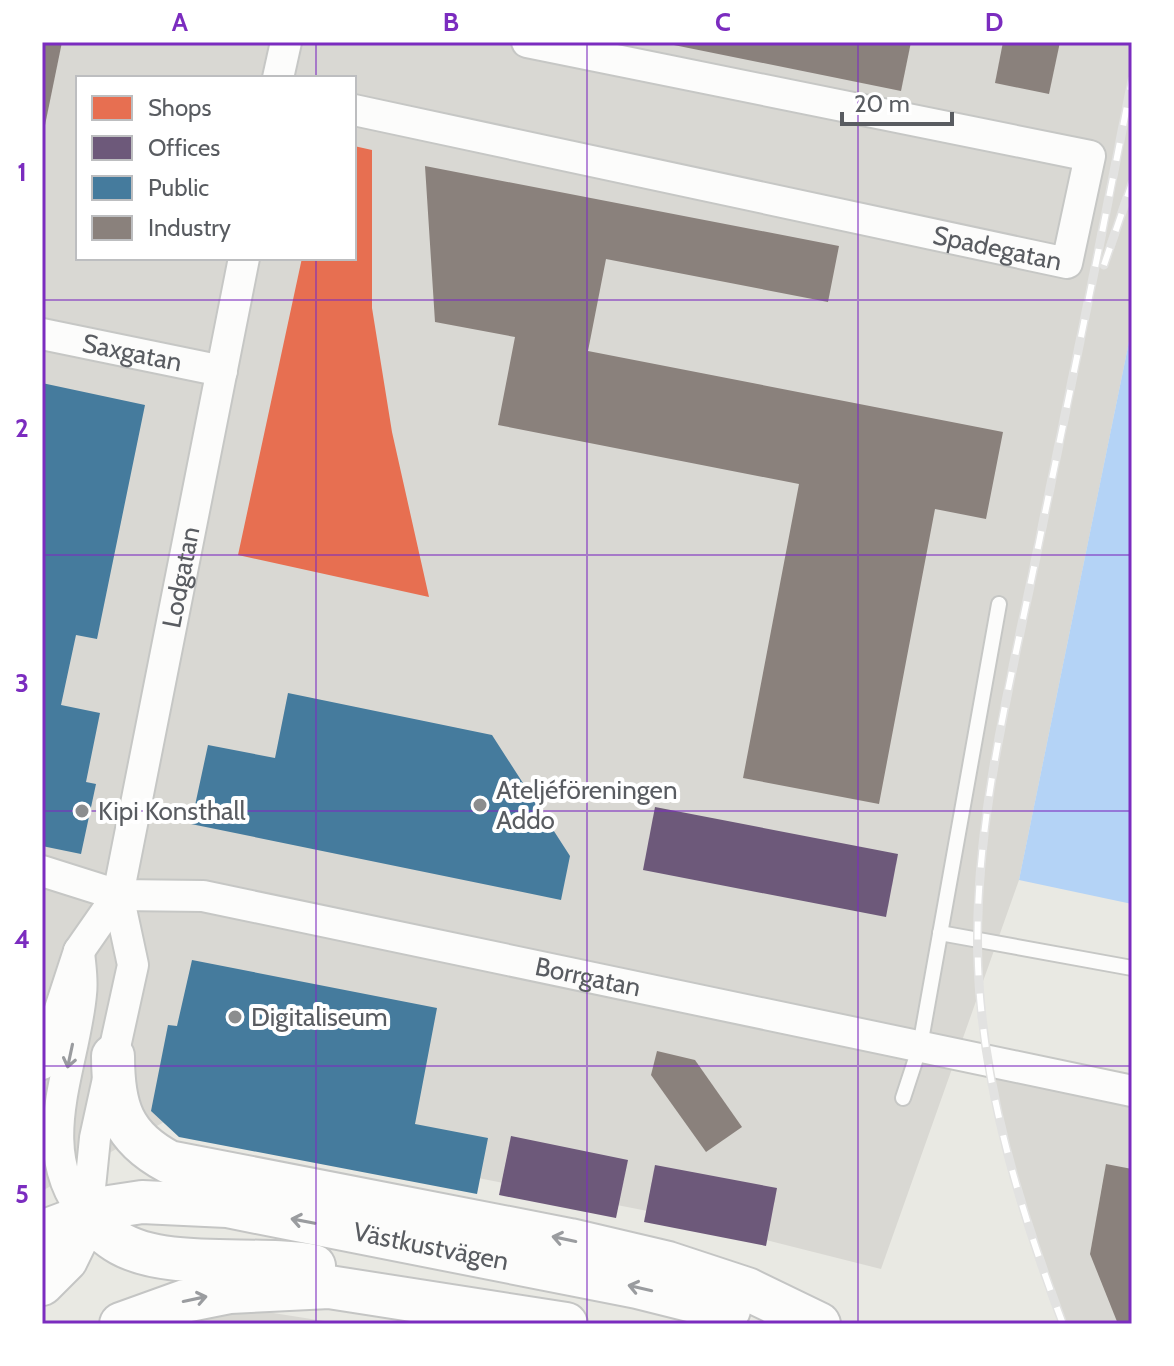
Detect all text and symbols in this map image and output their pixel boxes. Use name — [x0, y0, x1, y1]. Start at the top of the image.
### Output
text: A — [172, 6, 189, 38]
text: B — [443, 6, 459, 38]
text: C — [715, 6, 731, 38]
text: D — [985, 6, 1003, 38]
legend — [76, 76, 356, 260]
scale bar — [842, 76, 952, 126]
text: 20 m — [854, 89, 910, 118]
text: Shops — [148, 93, 211, 122]
text: Offices — [148, 133, 220, 162]
text: 1 — [17, 156, 27, 188]
text: Public — [148, 173, 209, 202]
text: Industry — [148, 213, 231, 242]
street label: Spadegatan — [930, 219, 1065, 277]
street label: Saxgatan — [80, 327, 185, 378]
text: 2 — [15, 412, 29, 444]
street label: Lodgatan — [155, 524, 206, 631]
text: 3 — [15, 667, 29, 699]
place label: Ateljéföreningen Addo — [496, 774, 677, 836]
place label: Kipi Konsthall — [98, 795, 246, 827]
marker: Ateljéföreningen Addo — [471, 796, 489, 814]
marker: Kipi Konsthall — [73, 802, 91, 820]
text: 4 — [14, 923, 30, 955]
street label: Borrgatan — [532, 950, 644, 1003]
place label: Digitaliseum — [251, 1001, 388, 1033]
marker: Digitaliseum — [226, 1008, 244, 1026]
one-way arrow — [62, 1042, 77, 1068]
text: 5 — [15, 1178, 29, 1210]
one-way arrow — [291, 1213, 316, 1228]
street label: Västkustvägen — [351, 1215, 511, 1277]
one-way arrow — [552, 1231, 578, 1246]
one-way arrow — [628, 1280, 654, 1295]
one-way arrow — [181, 1291, 207, 1306]

